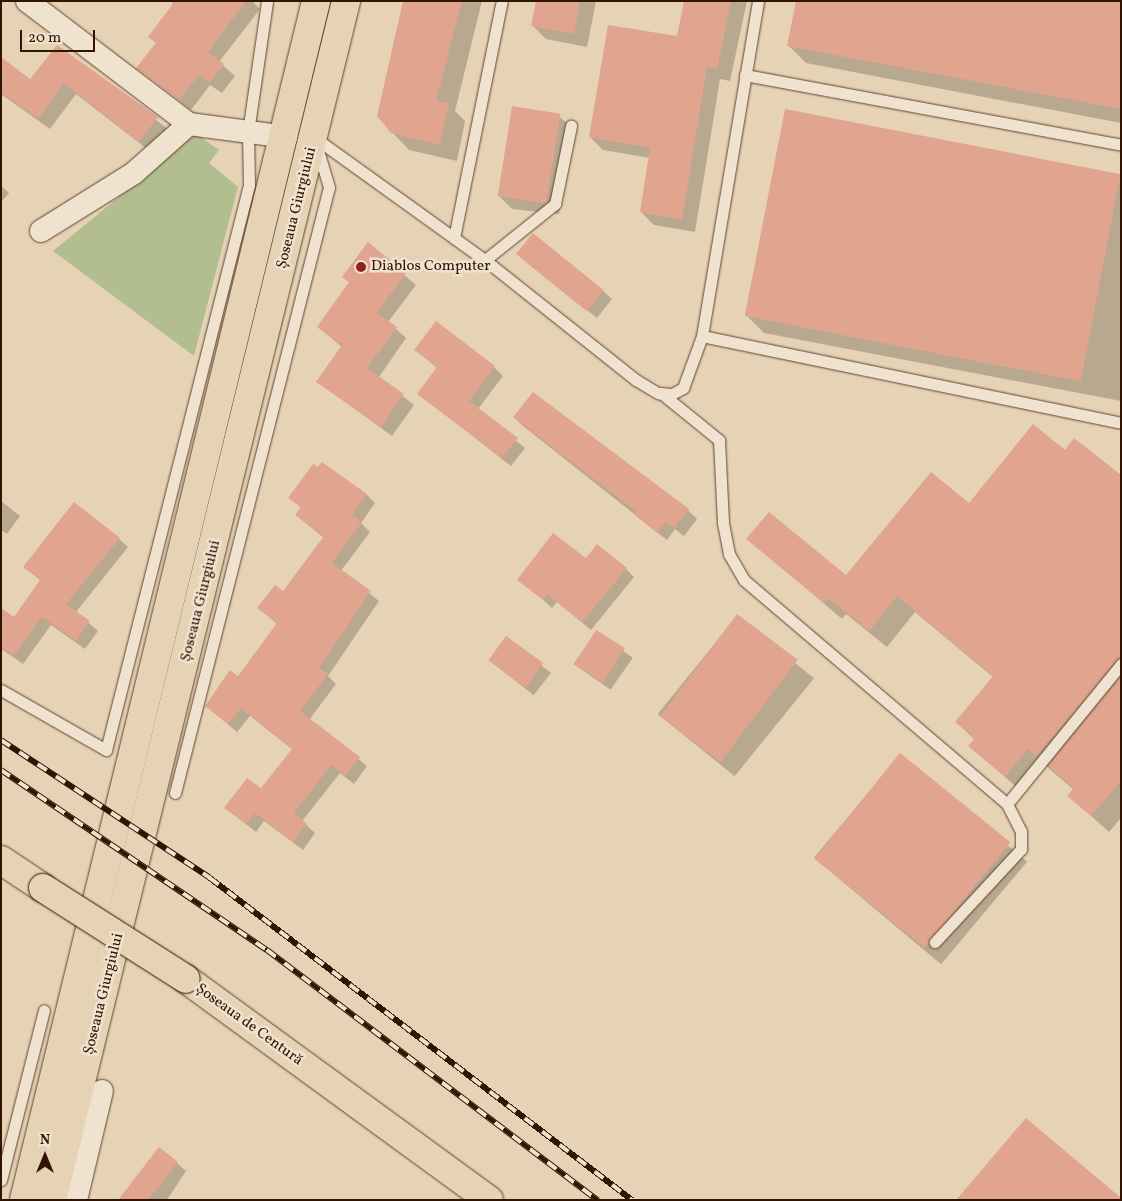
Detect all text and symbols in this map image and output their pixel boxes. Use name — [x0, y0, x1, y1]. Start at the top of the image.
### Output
scale bar — [22, 20, 98, 52]
text: 20 m — [28, 28, 61, 49]
street label: Șoseaua Giurgiului — [273, 145, 321, 271]
place label: Diablos Computer — [371, 258, 490, 276]
marker: Diablos Computer — [355, 261, 367, 273]
street label: Șoseaua Giurgiului — [177, 538, 225, 664]
street label: Șoseaua Giurgiului — [80, 931, 128, 1057]
street label: Șoseaua de Centură — [192, 980, 306, 1070]
north arrow — [20, 1131, 70, 1181]
text: N — [40, 1131, 50, 1150]

